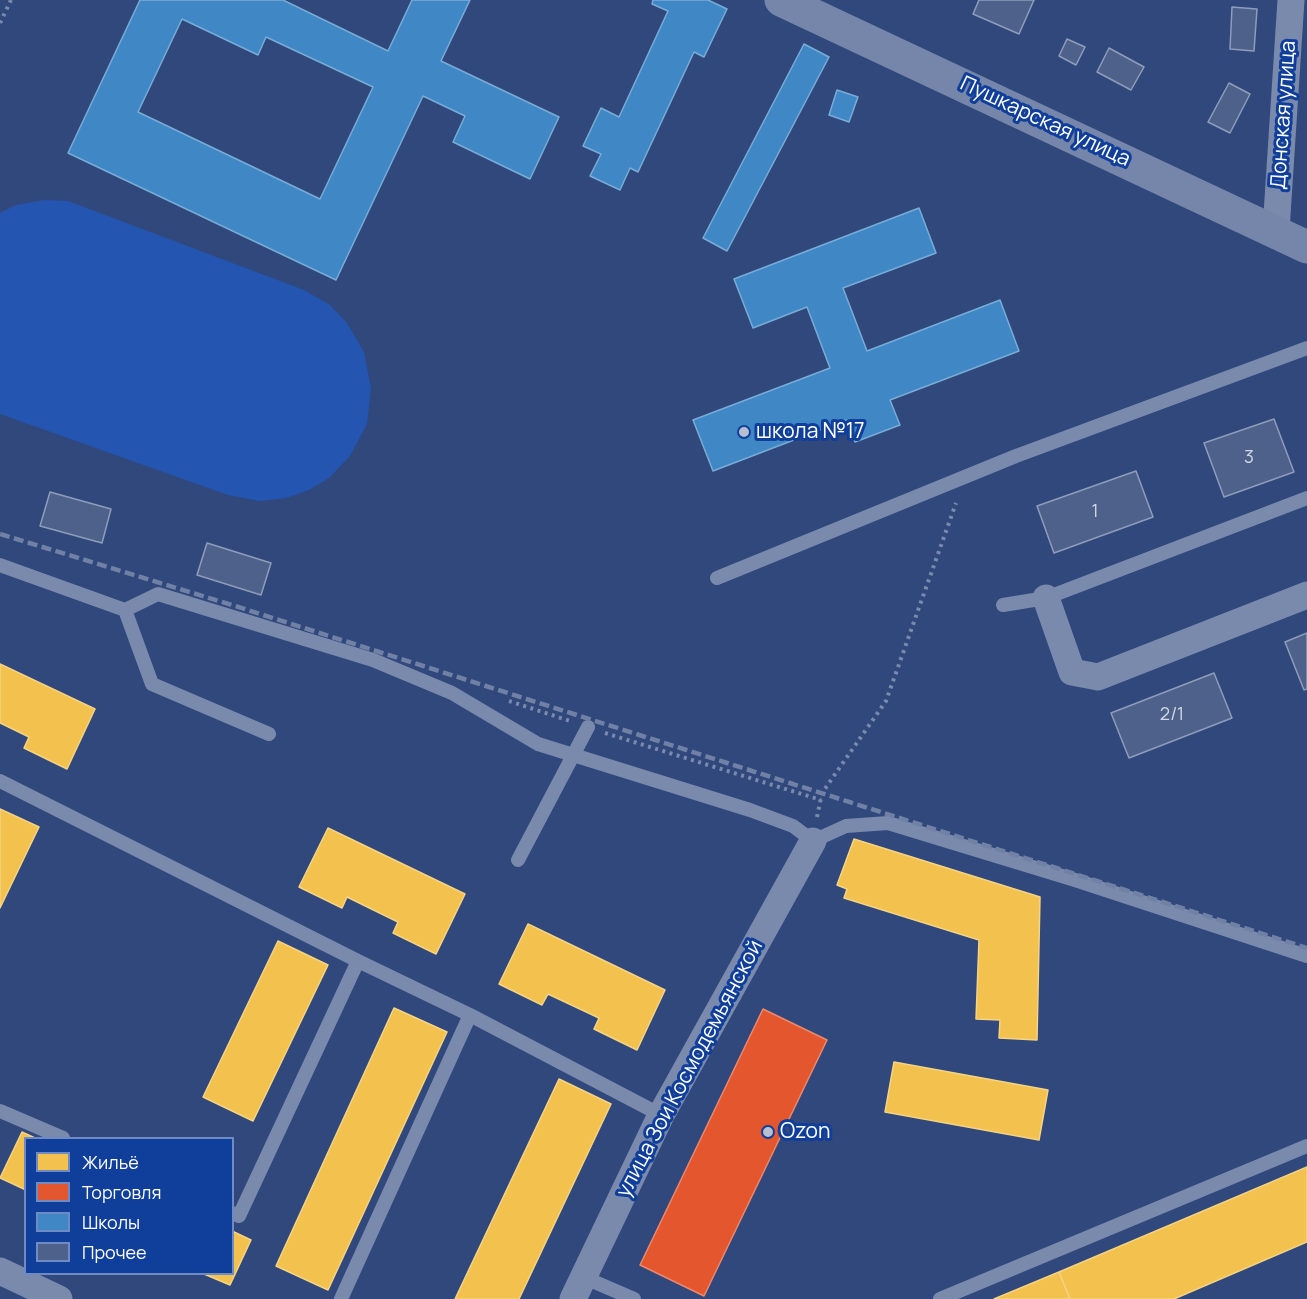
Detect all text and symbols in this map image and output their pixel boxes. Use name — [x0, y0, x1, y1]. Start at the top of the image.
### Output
street label: Донская улица — [1266, 40, 1302, 190]
street label: Пушкарская улица — [956, 72, 1134, 172]
place label: школа №17 — [756, 419, 864, 445]
marker: школа №17 — [737, 425, 751, 439]
house number: 3 — [1244, 447, 1254, 469]
house number: 1 — [1091, 501, 1099, 523]
house number: 2/1 — [1160, 704, 1184, 726]
street label: улица Зои Космодемьянской — [611, 936, 769, 1202]
place label: Ozon — [780, 1119, 830, 1145]
marker: Ozon — [761, 1125, 775, 1139]
legend — [24, 1137, 234, 1275]
text: Жильё — [82, 1150, 139, 1174]
text: Торговля — [82, 1180, 161, 1204]
text: Школы — [82, 1210, 140, 1234]
text: Прочее — [82, 1240, 147, 1264]

